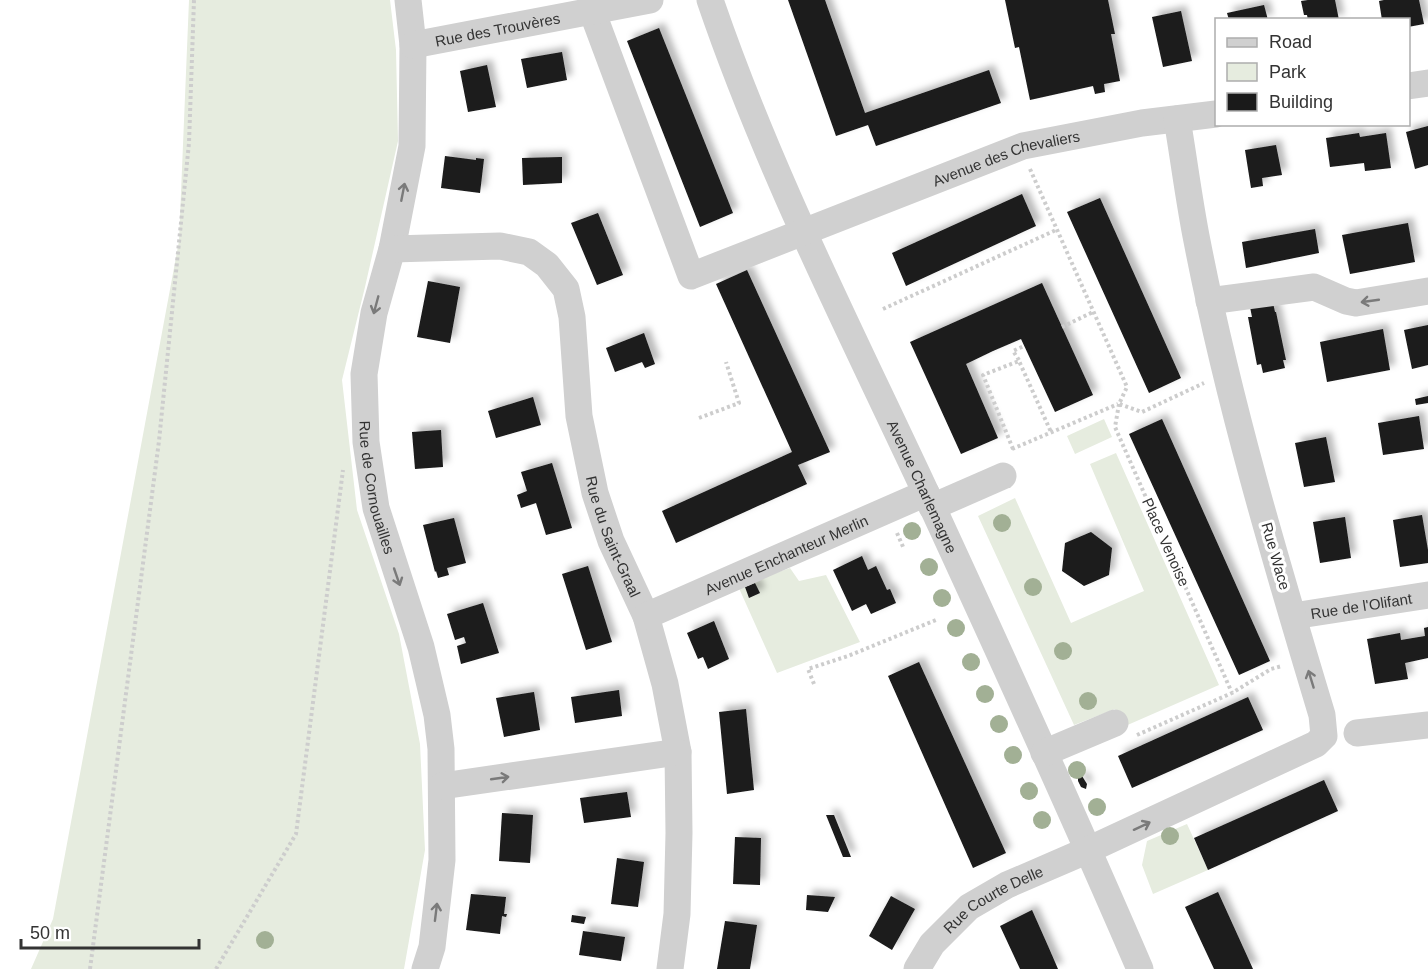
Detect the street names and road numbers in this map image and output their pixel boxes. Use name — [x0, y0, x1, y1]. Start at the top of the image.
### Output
street label: Rue des Trouvères — [434, 9, 561, 49]
street label: Avenue des Chevaliers — [930, 127, 1081, 189]
street label: Avenue Charlemagne — [884, 417, 961, 556]
street label: Rue de Cornouailles — [357, 420, 399, 556]
street label: Rue du Saint-Graal — [583, 474, 644, 600]
street label: Place Venoise — [1139, 495, 1193, 589]
street label: Avenue Enchanteur Merlin — [702, 511, 870, 598]
street label: Rue Wace — [1258, 520, 1294, 592]
street label: Rue de l'Olifant — [1309, 589, 1414, 622]
street label: Rue Courte Delle — [940, 862, 1045, 936]

